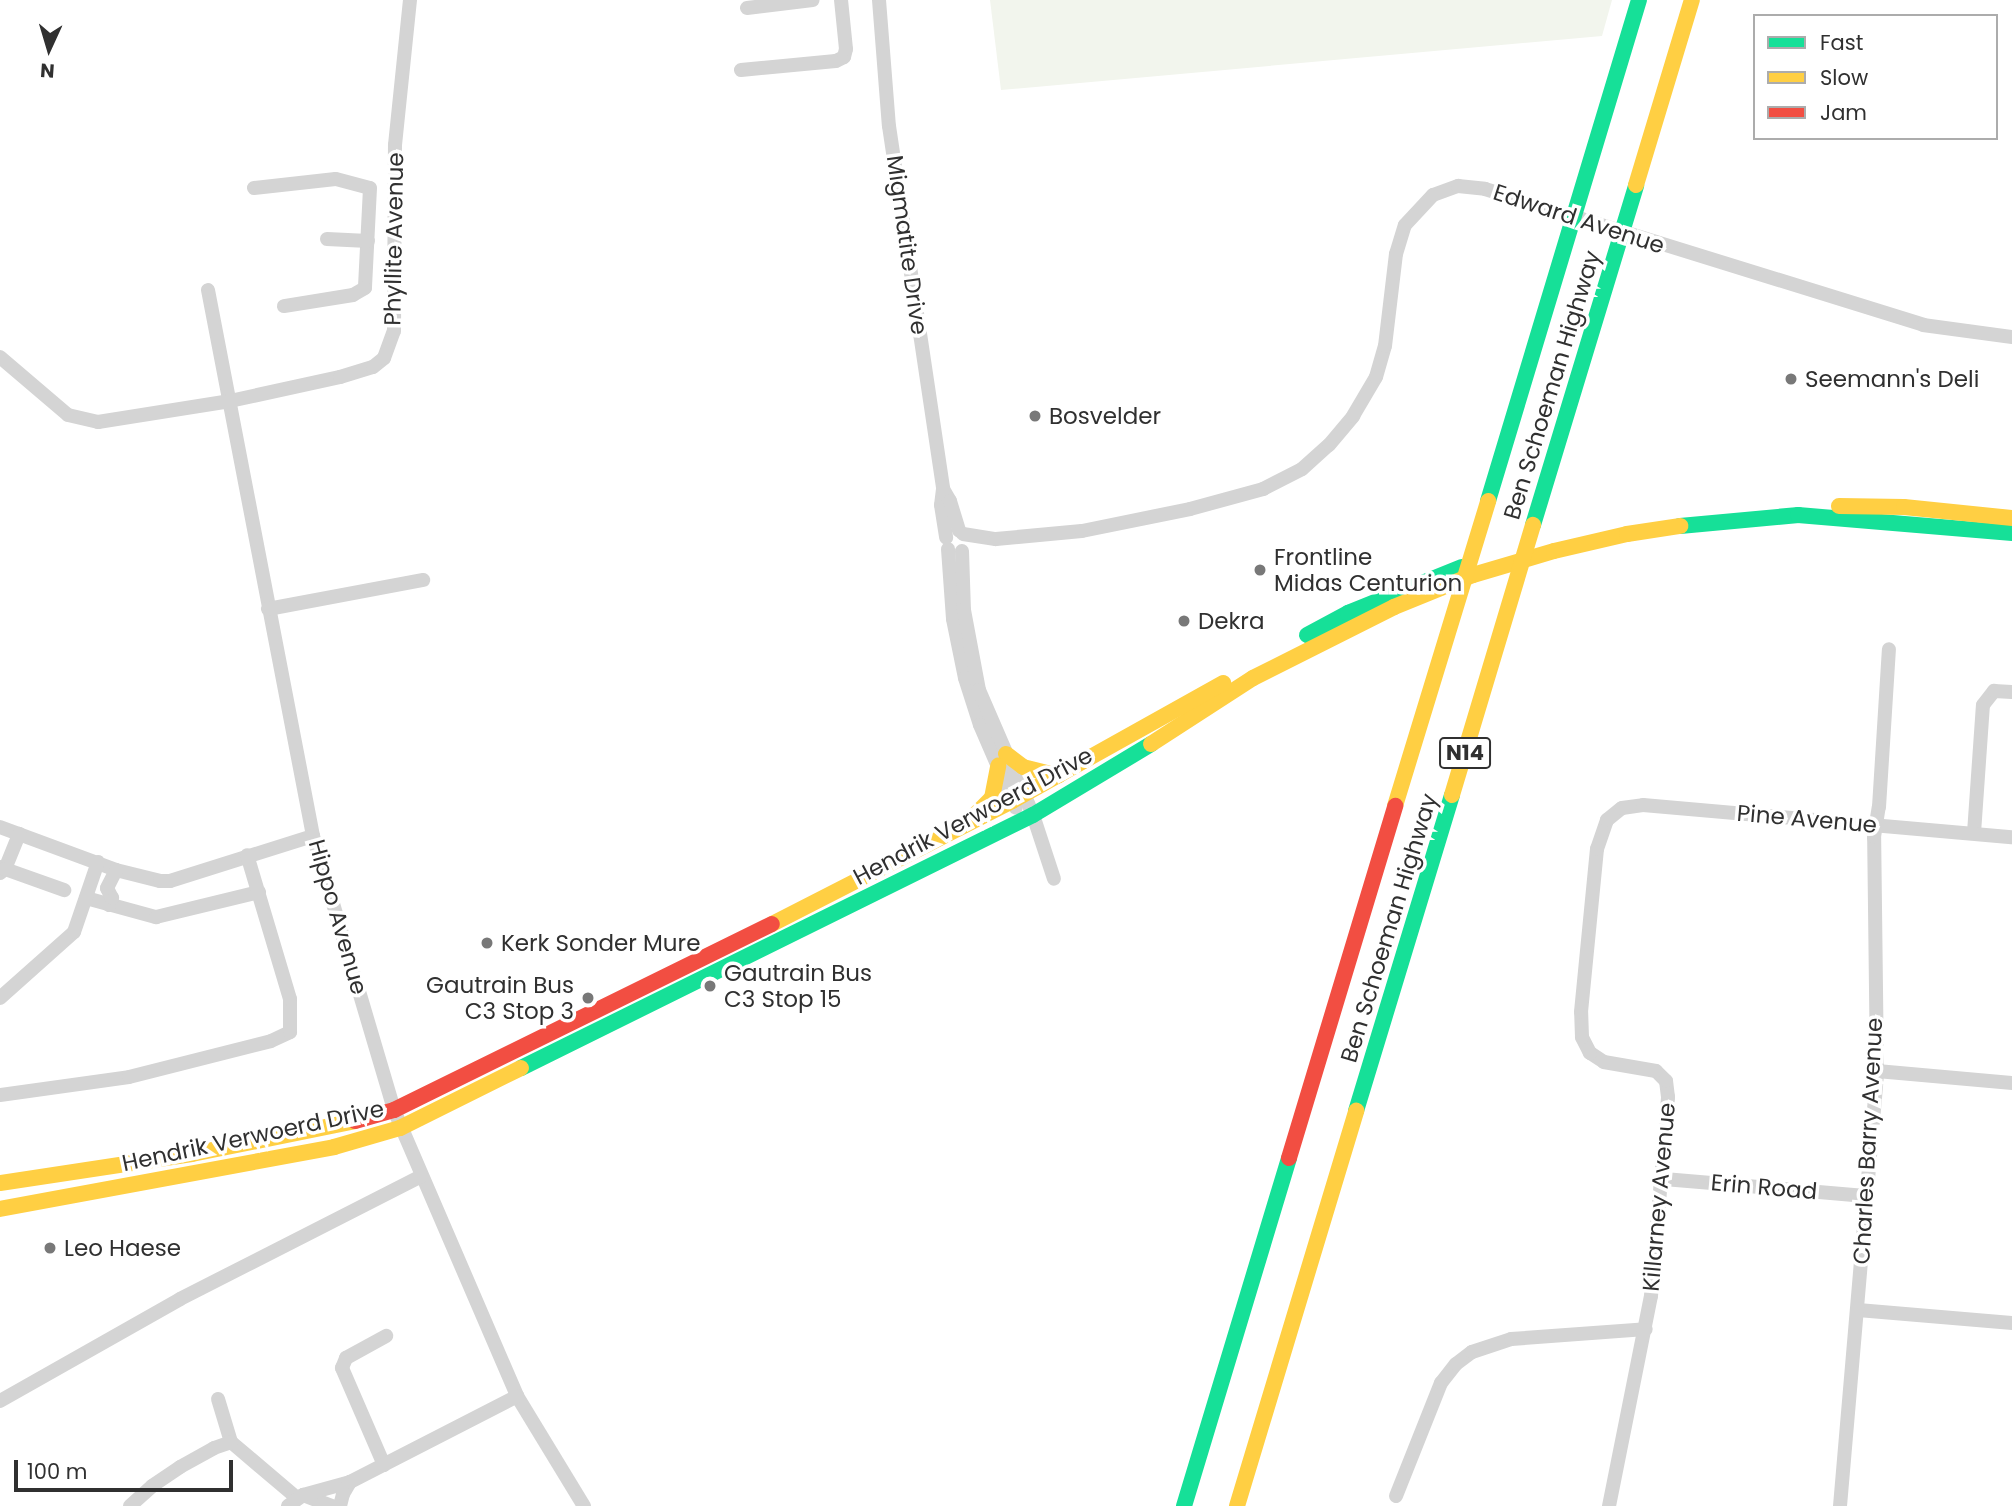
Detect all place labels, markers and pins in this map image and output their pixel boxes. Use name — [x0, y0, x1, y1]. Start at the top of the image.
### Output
place label: Seemann's Deli — [1805, 365, 1979, 393]
marker: Seemann's Deli — [1783, 371, 1799, 387]
place label: Bosvelder — [1049, 402, 1161, 430]
marker: Bosvelder — [1027, 408, 1043, 424]
place label: Frontline Midas Centurion — [1274, 543, 1462, 597]
marker: Frontline Midas Centurion — [1252, 562, 1268, 578]
place label: Dekra — [1198, 607, 1264, 635]
marker: Dekra — [1176, 613, 1192, 629]
place label: Kerk Sonder Mure — [501, 929, 700, 957]
marker: Kerk Sonder Mure — [479, 935, 495, 951]
place label: Gautrain Bus C3 Stop 15 — [724, 959, 872, 1013]
place label: Gautrain Bus C3 Stop 3 — [426, 971, 574, 1025]
marker: Gautrain Bus C3 Stop 15 — [702, 978, 718, 994]
marker: Gautrain Bus C3 Stop 3 — [580, 990, 596, 1006]
place label: Leo Haese — [64, 1234, 181, 1262]
marker: Leo Haese — [42, 1240, 58, 1256]

